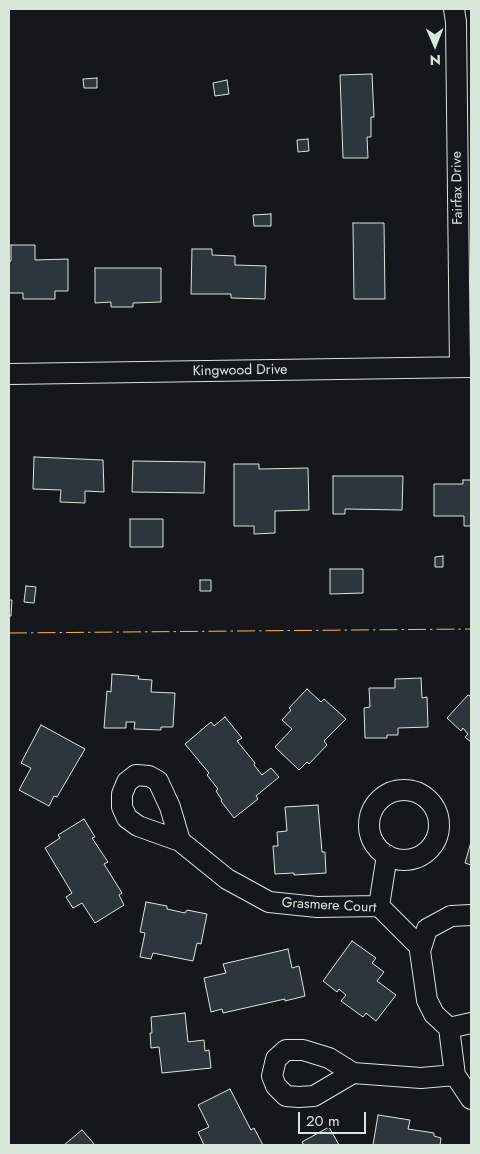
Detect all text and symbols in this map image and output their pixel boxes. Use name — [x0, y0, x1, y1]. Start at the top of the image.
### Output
north arrow — [410, 20, 460, 70]
text: N — [430, 50, 441, 70]
street label: Fairfax Drive — [449, 151, 467, 225]
street label: Kingwood Drive — [192, 362, 288, 380]
street label: Grasmere Court — [281, 895, 377, 917]
scale bar — [300, 1102, 368, 1134]
text: 20 m — [306, 1110, 340, 1132]

